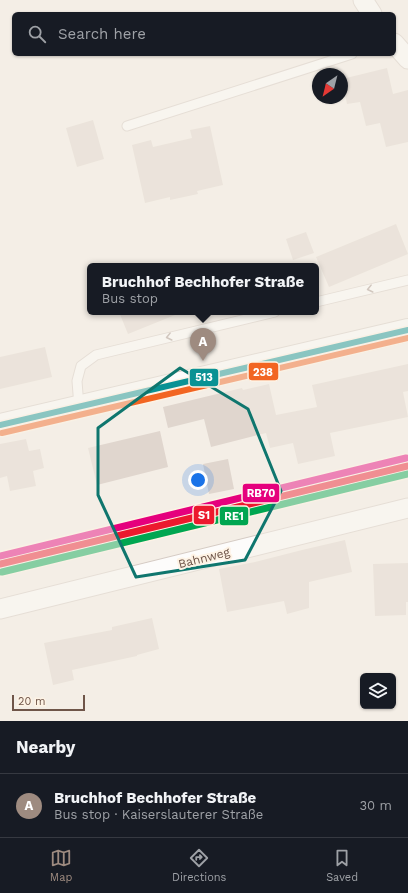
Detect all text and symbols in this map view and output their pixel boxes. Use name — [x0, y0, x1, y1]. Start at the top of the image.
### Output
search box — [12, 12, 396, 56]
icon: search — [26, 23, 48, 45]
text: Search here — [58, 25, 146, 43]
north arrow — [312, 68, 348, 104]
popup — [87, 263, 319, 315]
text: Bruchhof Bechhofer Straße — [102, 273, 304, 291]
one-way arrow — [367, 284, 374, 293]
text: Bus stop — [102, 291, 158, 306]
pin: A — [190, 328, 216, 361]
one-way arrow — [166, 333, 172, 341]
line badge: 238 — [248, 362, 279, 381]
text: 238 — [253, 366, 273, 379]
line badge: 513 — [189, 368, 219, 387]
text: 513 — [195, 371, 213, 384]
your location — [188, 470, 208, 490]
line badge: RB70 — [242, 483, 280, 503]
text: RB70 — [247, 487, 275, 500]
line badge: S1 — [193, 505, 215, 525]
line badge: RE1 — [219, 506, 249, 526]
text: S1 — [198, 509, 210, 522]
text: RE1 — [224, 510, 244, 523]
street label: Bahnweg — [177, 545, 232, 571]
map controls — [360, 673, 396, 709]
button: layers — [360, 673, 396, 709]
scale bar — [12, 693, 85, 712]
text: 20 m — [18, 695, 46, 708]
text: Nearby — [16, 737, 75, 757]
text: Bruchhof Bechhofer Straße — [54, 789, 256, 807]
text: A — [25, 798, 33, 813]
text: 30 m — [360, 798, 392, 813]
text: Bus stop · Kaiserslauterer Straße — [54, 807, 263, 822]
tab: Map — [50, 847, 72, 884]
tab: Directions — [172, 847, 226, 884]
tab: Saved — [326, 847, 358, 884]

